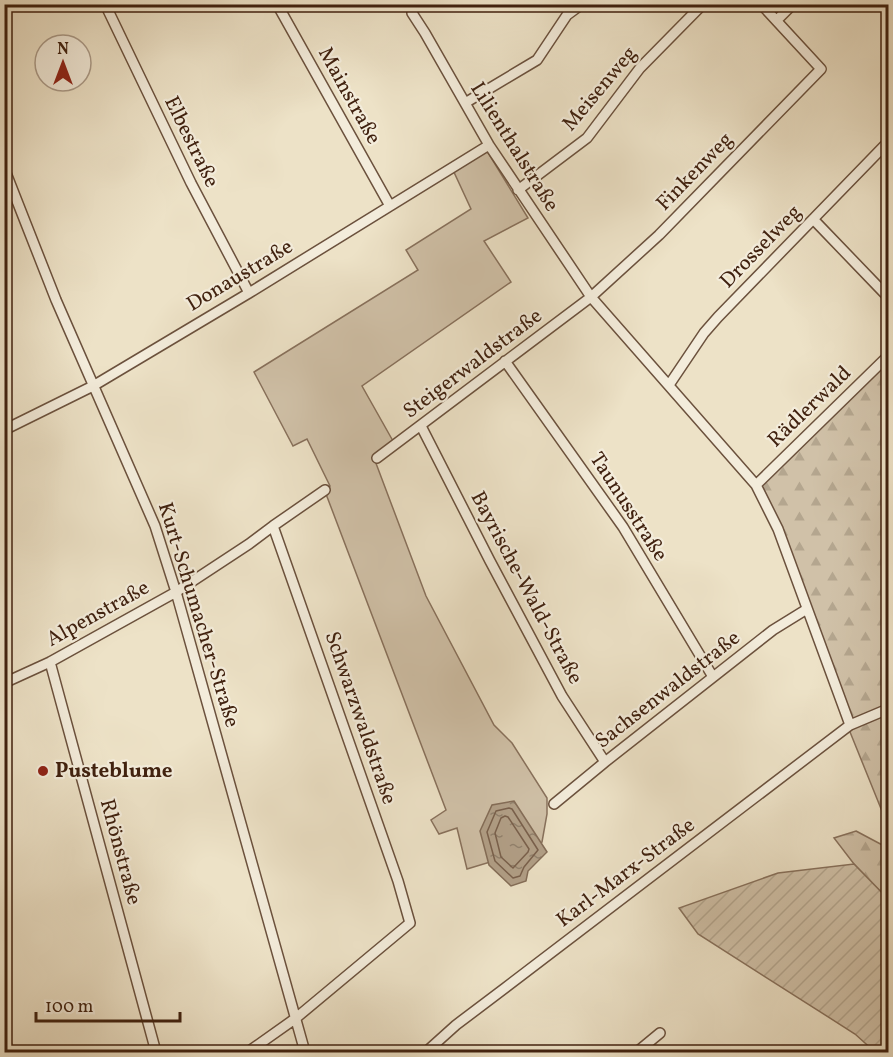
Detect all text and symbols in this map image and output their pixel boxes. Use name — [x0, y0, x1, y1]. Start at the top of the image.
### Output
north arrow — [33, 33, 93, 93]
text: N — [57, 39, 69, 61]
street label: Meisenweg — [556, 40, 644, 138]
street label: Mainstraße — [310, 42, 388, 150]
street label: Lilienthalstraße — [463, 77, 566, 217]
street label: Elbestraße — [156, 91, 226, 193]
street label: Finkenweg — [650, 126, 740, 218]
street label: Drosselweg — [714, 199, 808, 295]
street label: Donaustraße — [181, 233, 299, 319]
street label: Steigerwaldstraße — [397, 302, 549, 426]
street label: Rädlerwald — [762, 360, 858, 454]
street label: Taunusstraße — [582, 447, 674, 567]
street label: Bayrische-Wald-Straße — [463, 486, 589, 690]
street label: Kurt-Schumacher-Straße — [150, 499, 246, 731]
street label: Alpenstraße — [41, 574, 155, 654]
street label: Sachsenwaldstraße — [589, 624, 747, 756]
street label: Schwarzwaldstraße — [317, 628, 403, 808]
place label: Pusteblume — [55, 757, 172, 786]
marker: Pusteblume — [36, 764, 50, 778]
street label: Rhönstraße — [92, 796, 148, 908]
street label: Karl-Marx-Straße — [551, 811, 701, 935]
scale bar — [36, 985, 180, 1023]
text: 100 m — [45, 995, 94, 1020]

